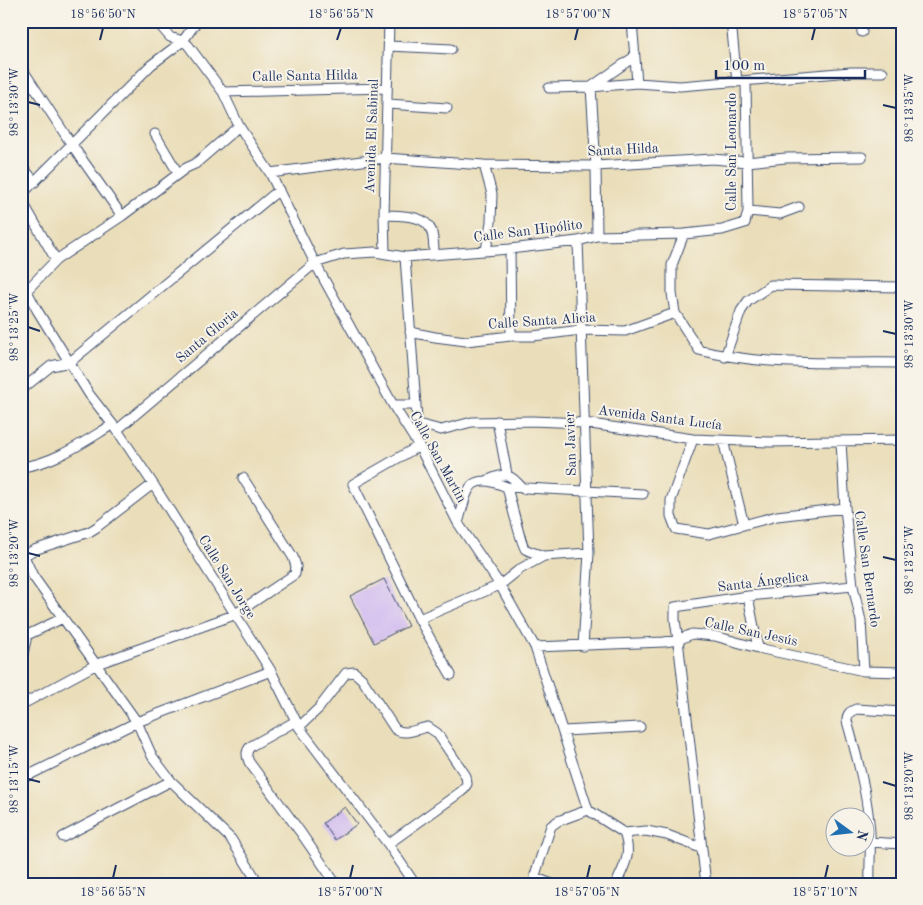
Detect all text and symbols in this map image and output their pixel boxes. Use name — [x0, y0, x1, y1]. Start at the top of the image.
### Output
text: 18°56'50"N — [70, 8, 136, 21]
text: 18°56'55"N — [308, 8, 374, 21]
text: 18°57'00"N — [545, 8, 611, 21]
text: 18°57'05"N — [782, 8, 848, 21]
scale bar — [716, 48, 864, 80]
text: 100 m — [723, 59, 765, 74]
text: 98°13'30"W — [9, 67, 21, 137]
street label: Calle Santa Hilda — [252, 68, 358, 84]
text: 98°13'35"W — [903, 73, 916, 143]
street label: Avenida El Sabinal — [363, 78, 381, 194]
street label: Calle San Leonardo — [725, 93, 739, 211]
street label: Santa Hilda — [587, 141, 659, 159]
street label: Calle San Hipólito — [473, 217, 583, 245]
text: 98°13'25"W — [8, 292, 21, 362]
text: 98°13'30"W — [904, 299, 916, 369]
street label: Santa Gloria — [173, 306, 241, 366]
street label: Calle Santa Alicia — [488, 310, 597, 332]
street label: Avenida Santa Lucía — [597, 403, 723, 433]
street label: Calle San Martin — [407, 409, 469, 505]
street label: San Javier — [563, 411, 579, 476]
street label: Calle San Bernardo — [852, 510, 882, 628]
text: 98°13'20"W — [9, 518, 21, 588]
text: 98°13'25"W — [903, 525, 916, 595]
street label: Calle San Jorge — [196, 533, 258, 621]
street label: Santa Ángelica — [716, 566, 809, 595]
street label: Calle San Jesús — [703, 615, 799, 649]
text: 98°13'15"W — [8, 744, 21, 814]
text: 98°13'20"W — [904, 751, 916, 821]
north arrow — [826, 808, 876, 858]
text: N — [853, 828, 870, 842]
text: 18°56'55"N — [80, 886, 146, 899]
text: 18°57'00"N — [317, 886, 383, 899]
text: 18°57'05"N — [554, 886, 620, 899]
text: 18°57'10"N — [792, 886, 858, 899]

